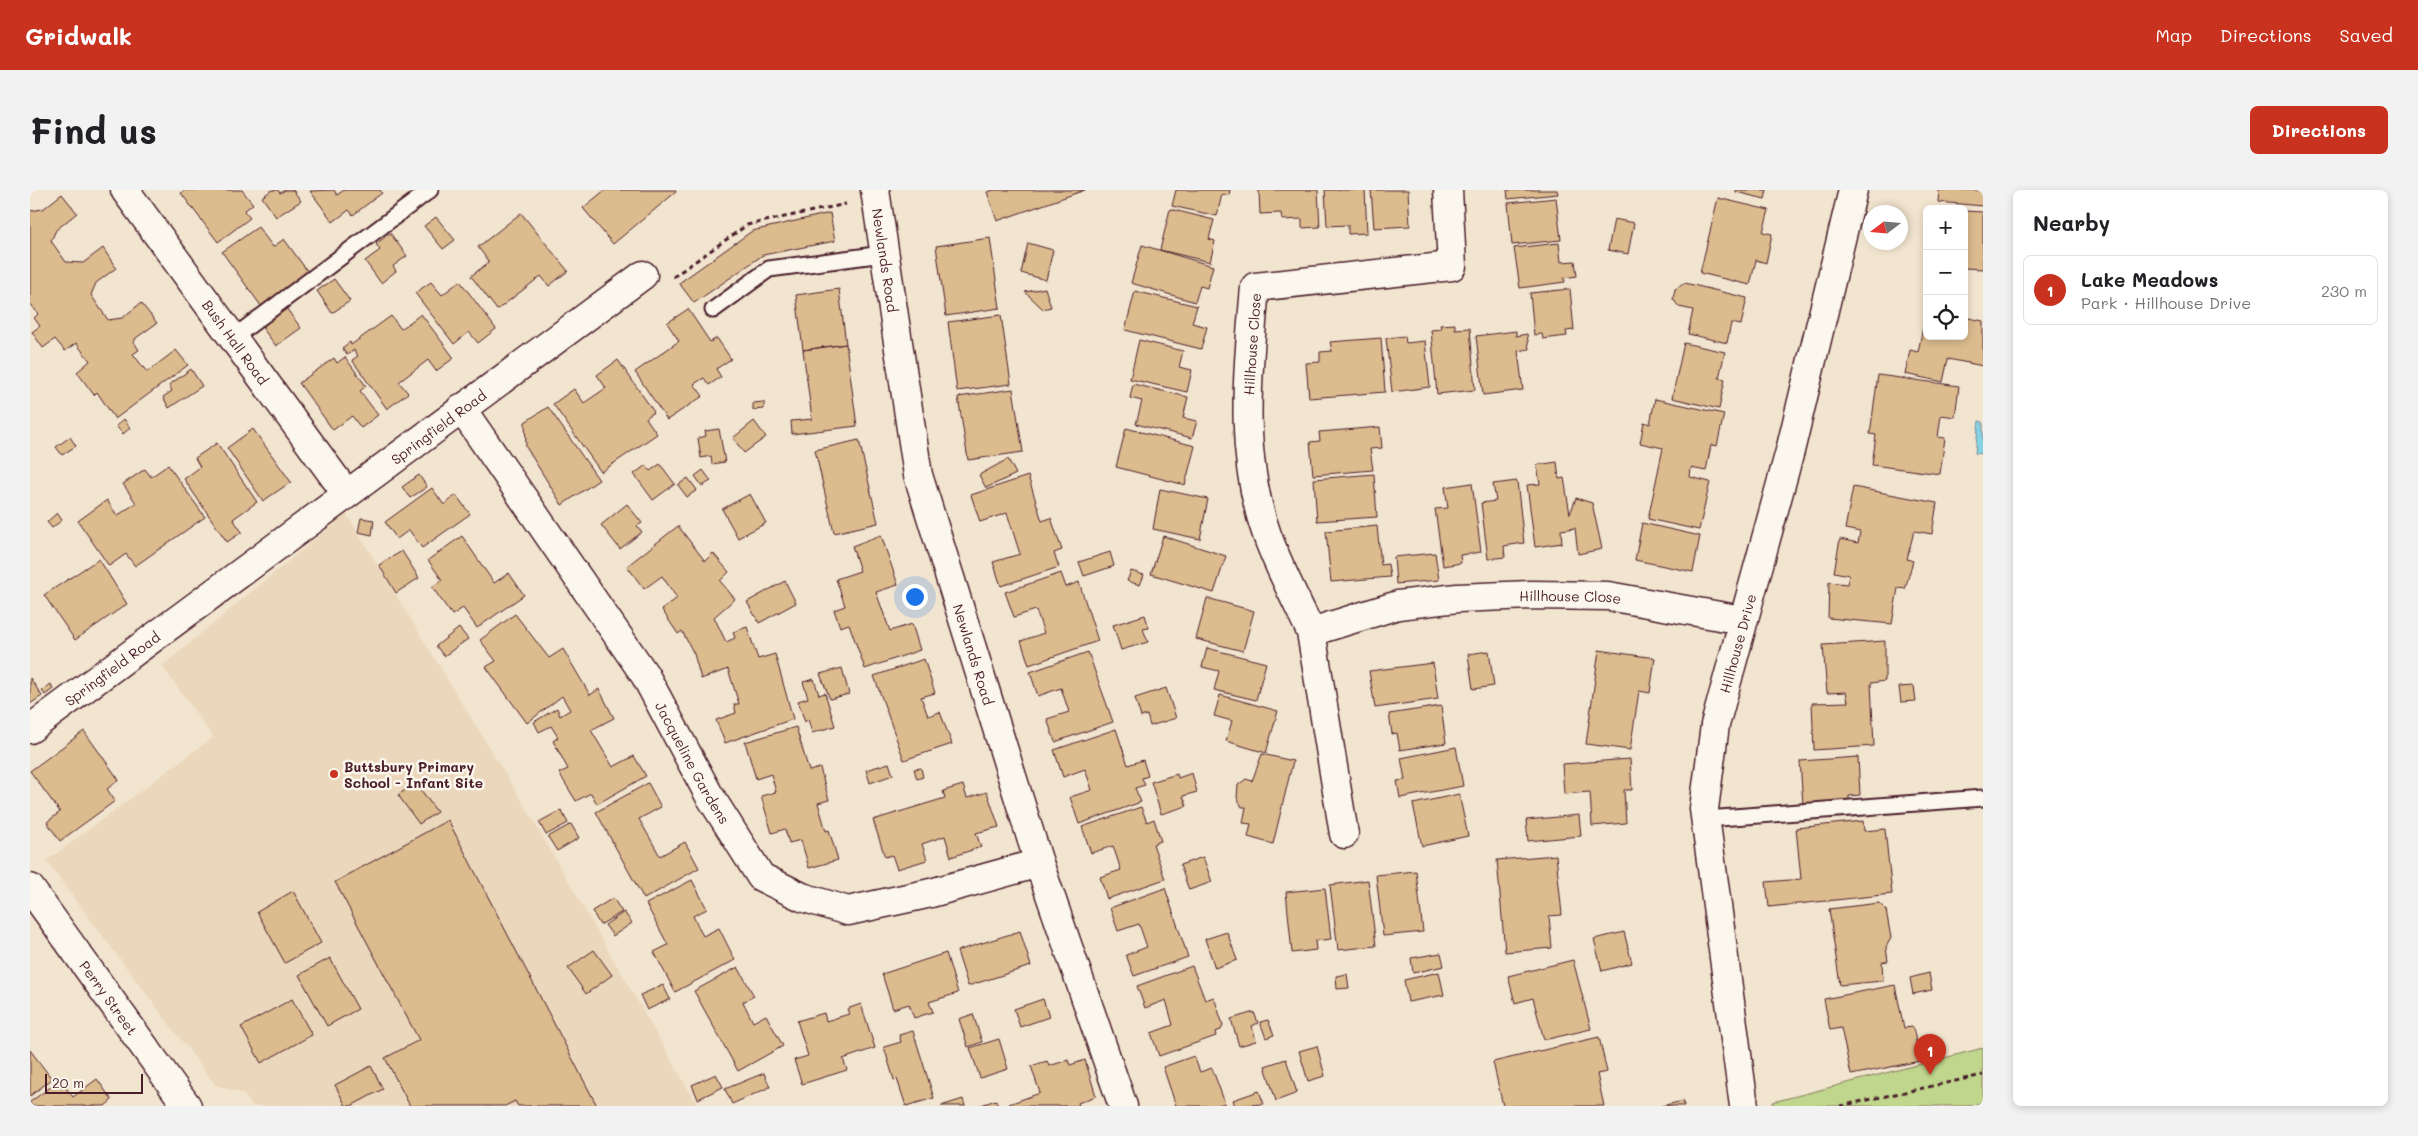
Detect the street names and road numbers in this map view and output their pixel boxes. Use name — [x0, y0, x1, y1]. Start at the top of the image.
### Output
street label: Newlands Road — [868, 207, 903, 314]
street label: Hillhouse Close — [1239, 292, 1265, 396]
street label: Bush Hall Road — [198, 296, 273, 388]
street label: Springfield Road — [387, 385, 490, 468]
street label: Hillhouse Close — [1519, 585, 1623, 608]
street label: Hillhouse Drive — [1715, 592, 1760, 695]
street label: Newlands Road — [949, 601, 999, 707]
street label: Springfield Road — [61, 627, 164, 710]
street label: Jacqueline Gardens — [651, 698, 734, 827]
street label: Perry Street — [76, 956, 142, 1039]

